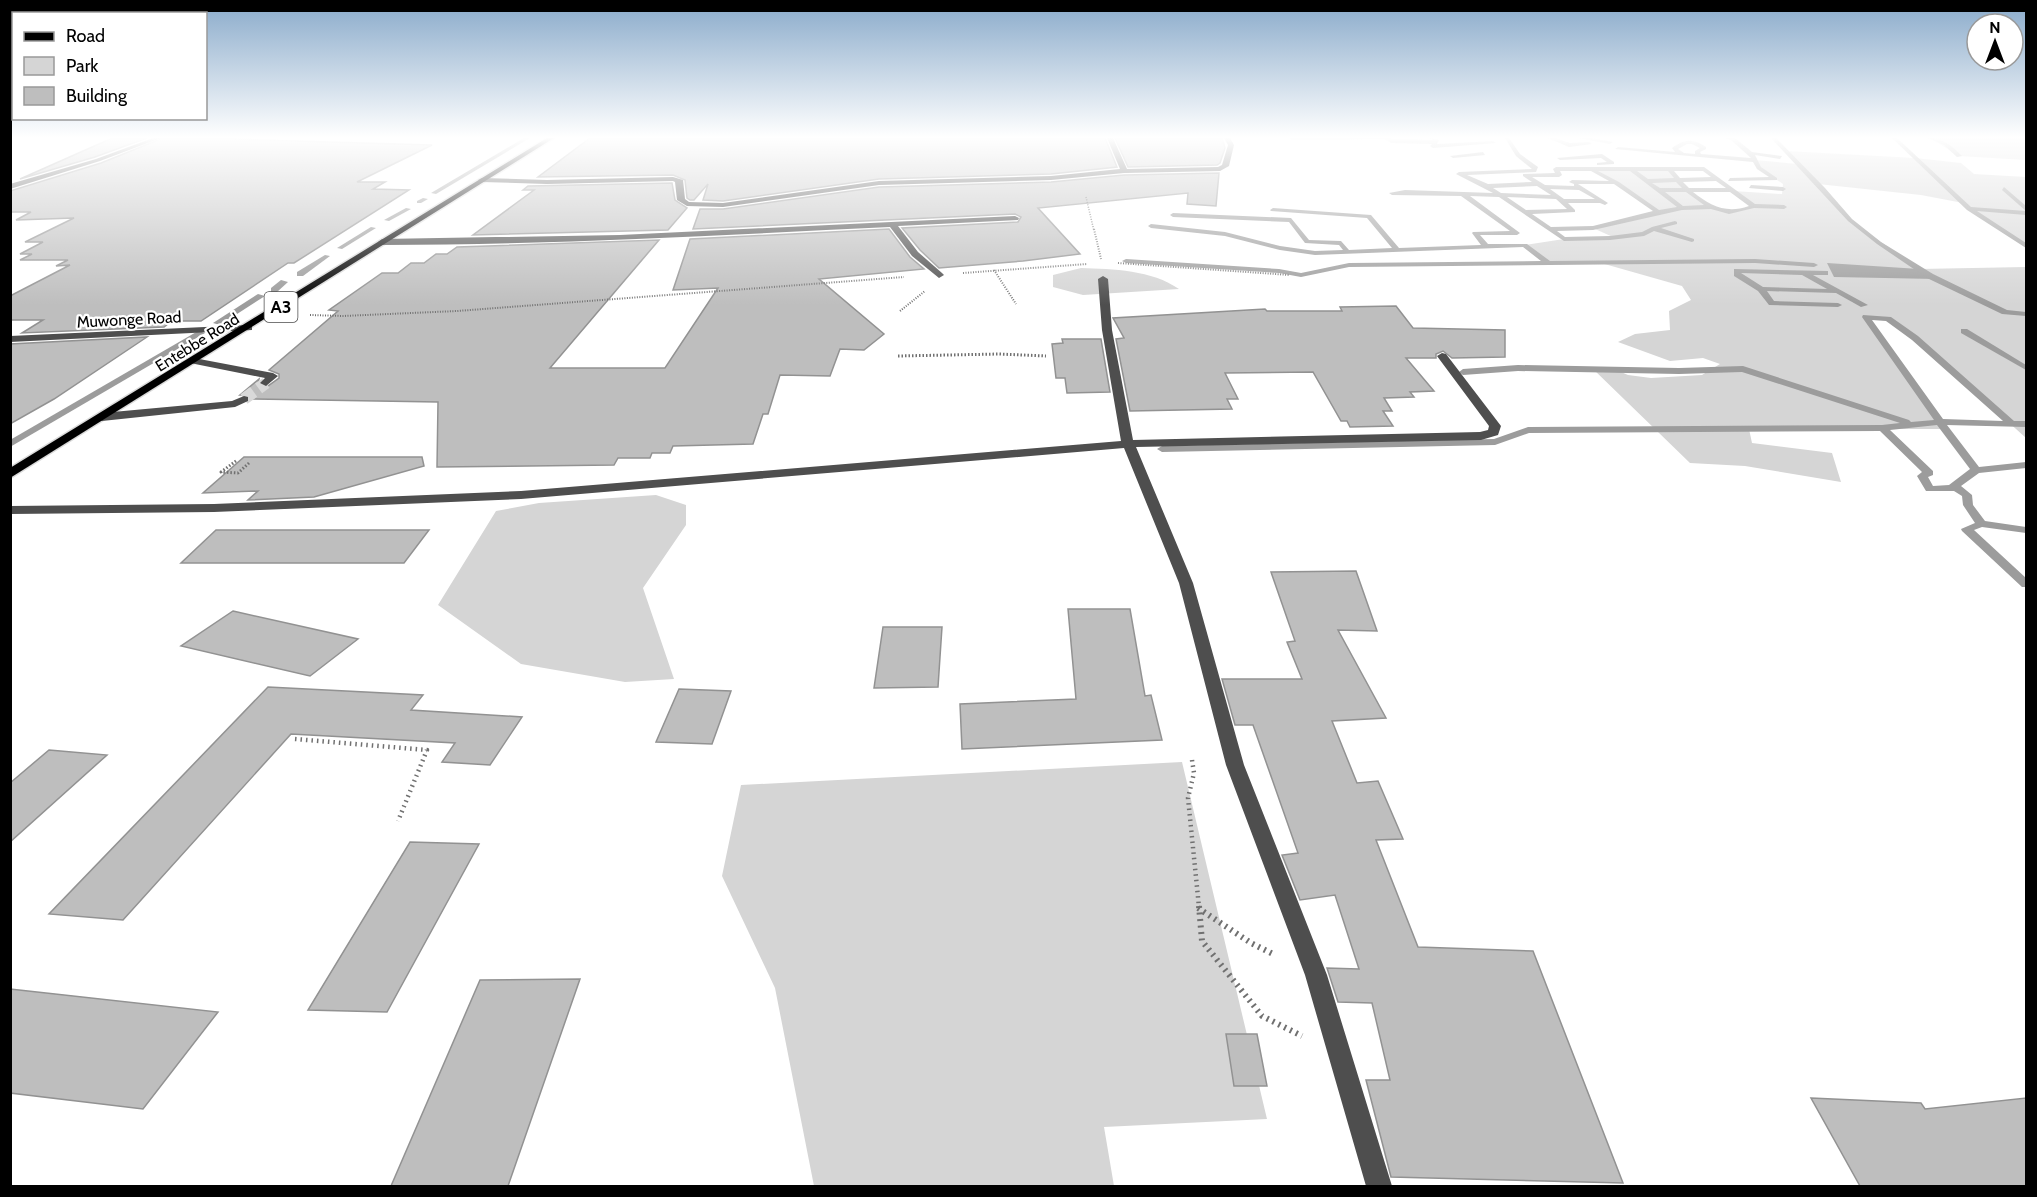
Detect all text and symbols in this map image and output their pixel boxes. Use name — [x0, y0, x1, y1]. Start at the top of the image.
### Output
legend — [12, 12, 207, 120]
north arrow — [1965, 12, 2025, 72]
text: N — [1989, 18, 2001, 37]
text: Road — [66, 25, 105, 47]
text: Park — [66, 55, 99, 77]
text: Building — [66, 85, 128, 107]
road number: A3 — [264, 292, 298, 322]
street label: Muwonge Road — [76, 307, 182, 332]
street label: Entebbe Road — [152, 309, 243, 376]

